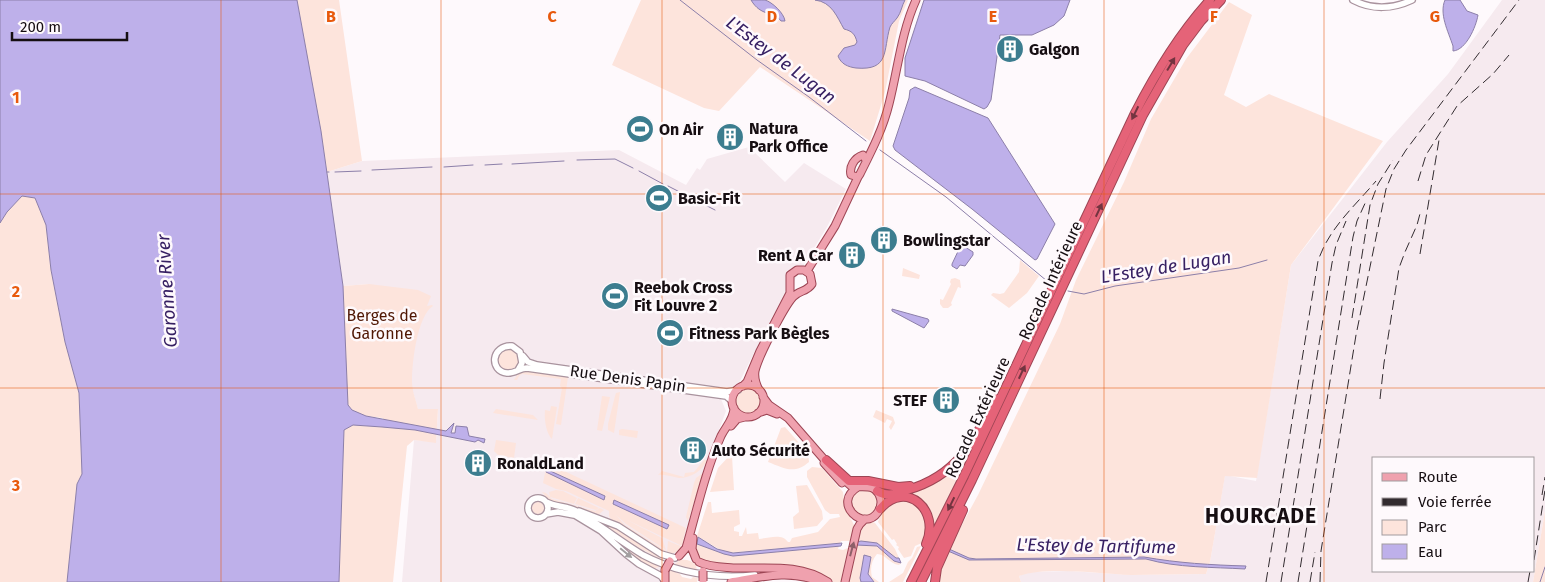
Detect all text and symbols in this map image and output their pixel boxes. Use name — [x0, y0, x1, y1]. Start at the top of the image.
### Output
text: B — [326, 7, 336, 26]
text: C — [547, 7, 557, 26]
text: D — [767, 7, 777, 26]
text: E — [989, 7, 997, 26]
text: F — [1210, 7, 1218, 26]
text: G — [1430, 7, 1440, 26]
scale bar — [12, 10, 128, 42]
water label: L'Estey de Lugan — [722, 12, 840, 108]
text: 200 m — [20, 18, 61, 36]
building icon: Galgon — [995, 34, 1025, 64]
place label: Galgon — [1029, 40, 1080, 59]
one-way arrow — [1167, 58, 1176, 71]
text: 1 — [12, 88, 20, 107]
one-way arrow — [1131, 106, 1139, 120]
sports icon: On Air — [625, 114, 655, 144]
place label: Natura Park Office — [749, 119, 828, 156]
place label: On Air — [659, 120, 704, 139]
building icon: Natura Park Office — [715, 122, 745, 152]
sports icon: Basic-Fit — [644, 183, 674, 213]
place label: Basic-Fit — [678, 189, 741, 208]
one-way arrow — [1095, 202, 1103, 217]
street label: Rocade Intérieure — [1015, 218, 1086, 343]
building icon: Bowlingstar — [869, 225, 899, 255]
place label: Bowlingstar — [903, 231, 991, 250]
water label: Garonne River — [152, 232, 182, 348]
building icon: Rent A Car — [837, 240, 867, 270]
place label: Rent A Car — [758, 246, 834, 265]
water label: L'Estey de Lugan — [1099, 246, 1233, 288]
place label: Reebok Cross Fit Louvre 2 — [634, 278, 733, 315]
sports icon: Reebok Cross Fit Louvre 2 — [600, 281, 630, 311]
text: 2 — [12, 282, 20, 301]
park label: Berges de Garonne — [346, 306, 418, 343]
sports icon: Fitness Park Bègles — [655, 318, 685, 348]
place label: Fitness Park Bègles — [689, 324, 830, 343]
street label: Rocade Extérieure — [941, 354, 1014, 481]
street label: Rue Denis Papin — [569, 361, 687, 396]
one-way arrow — [1018, 365, 1026, 379]
building icon: STEF — [931, 385, 961, 415]
place label: STEF — [893, 391, 927, 410]
building icon: Auto Sécurité — [678, 435, 708, 465]
place label: Auto Sécurité — [711, 441, 810, 460]
building icon: RonaldLand — [463, 448, 493, 478]
place label: RonaldLand — [497, 454, 584, 473]
legend — [1372, 457, 1535, 572]
text: Route — [1418, 468, 1458, 486]
text: 3 — [11, 476, 20, 495]
text: Voie ferrée — [1418, 493, 1492, 511]
one-way arrow — [947, 497, 955, 511]
district label: HOURCADE — [1205, 503, 1317, 529]
text: Parc — [1418, 518, 1447, 536]
water label: L'Estey de Tartifume — [1016, 534, 1176, 558]
one-way arrow — [848, 542, 856, 557]
text: Eau — [1418, 543, 1443, 561]
one-way arrow — [619, 548, 632, 559]

